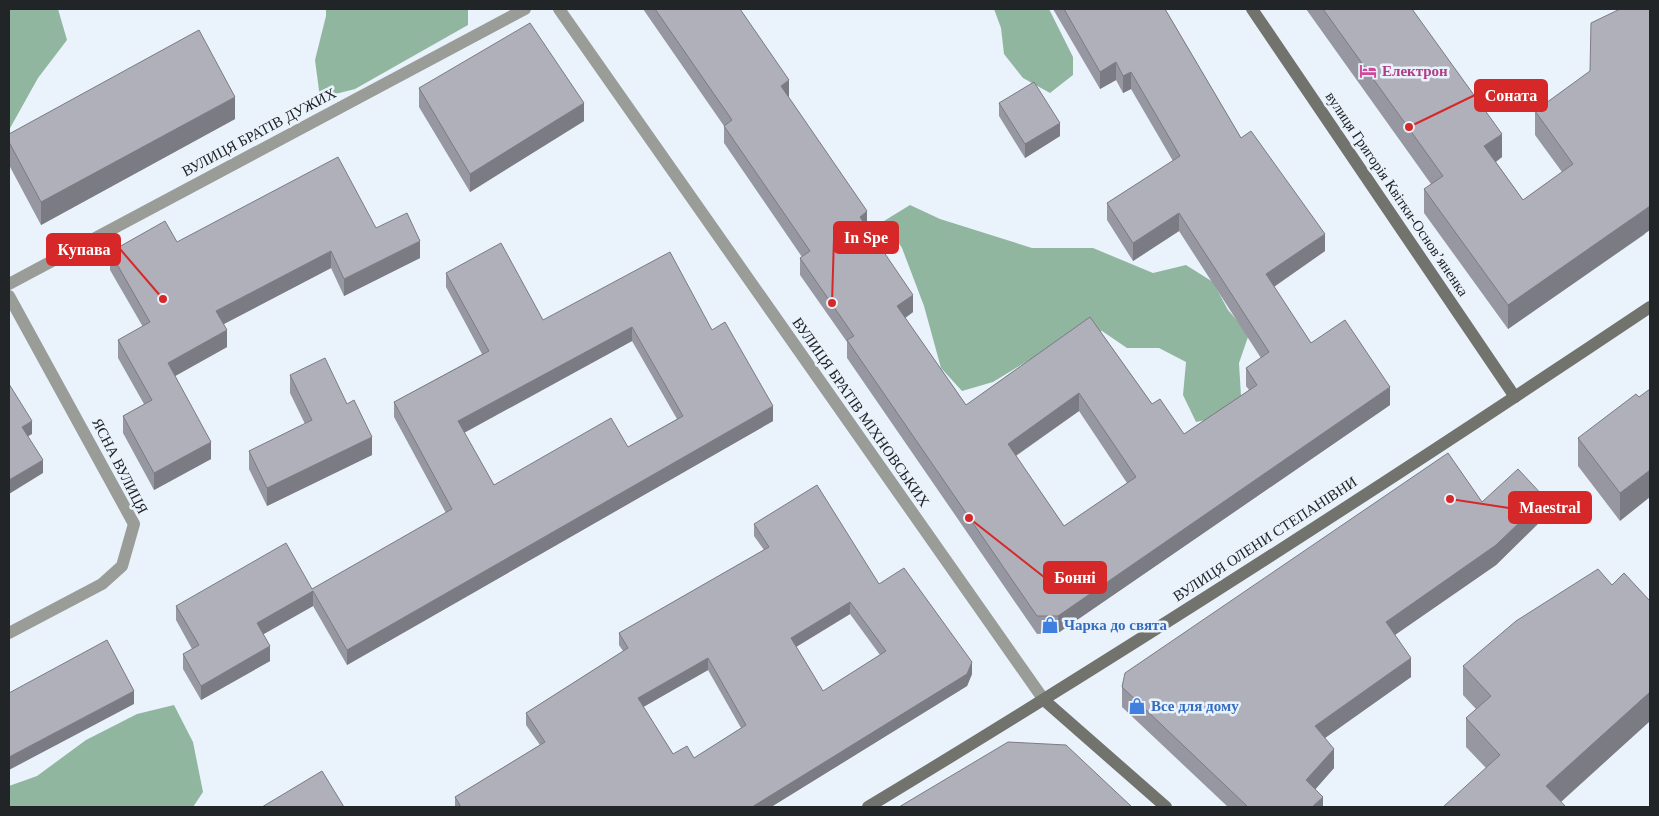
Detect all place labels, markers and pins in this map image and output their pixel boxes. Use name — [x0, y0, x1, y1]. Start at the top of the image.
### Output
hotel icon: Електрон — [1358, 61, 1378, 81]
place label: Електрон — [1382, 63, 1448, 79]
callout: Соната — [1475, 80, 1547, 111]
callout: In Spe — [834, 222, 898, 253]
callout: Купава — [47, 234, 120, 265]
callout: Maestral — [1509, 492, 1591, 523]
callout: Бонні — [1044, 562, 1106, 593]
shop icon: Чарка до свята — [1040, 615, 1060, 635]
place label: Чарка до свята — [1064, 617, 1168, 633]
shop icon: Все для дому — [1127, 696, 1147, 716]
place label: Все для дому — [1151, 698, 1239, 714]

